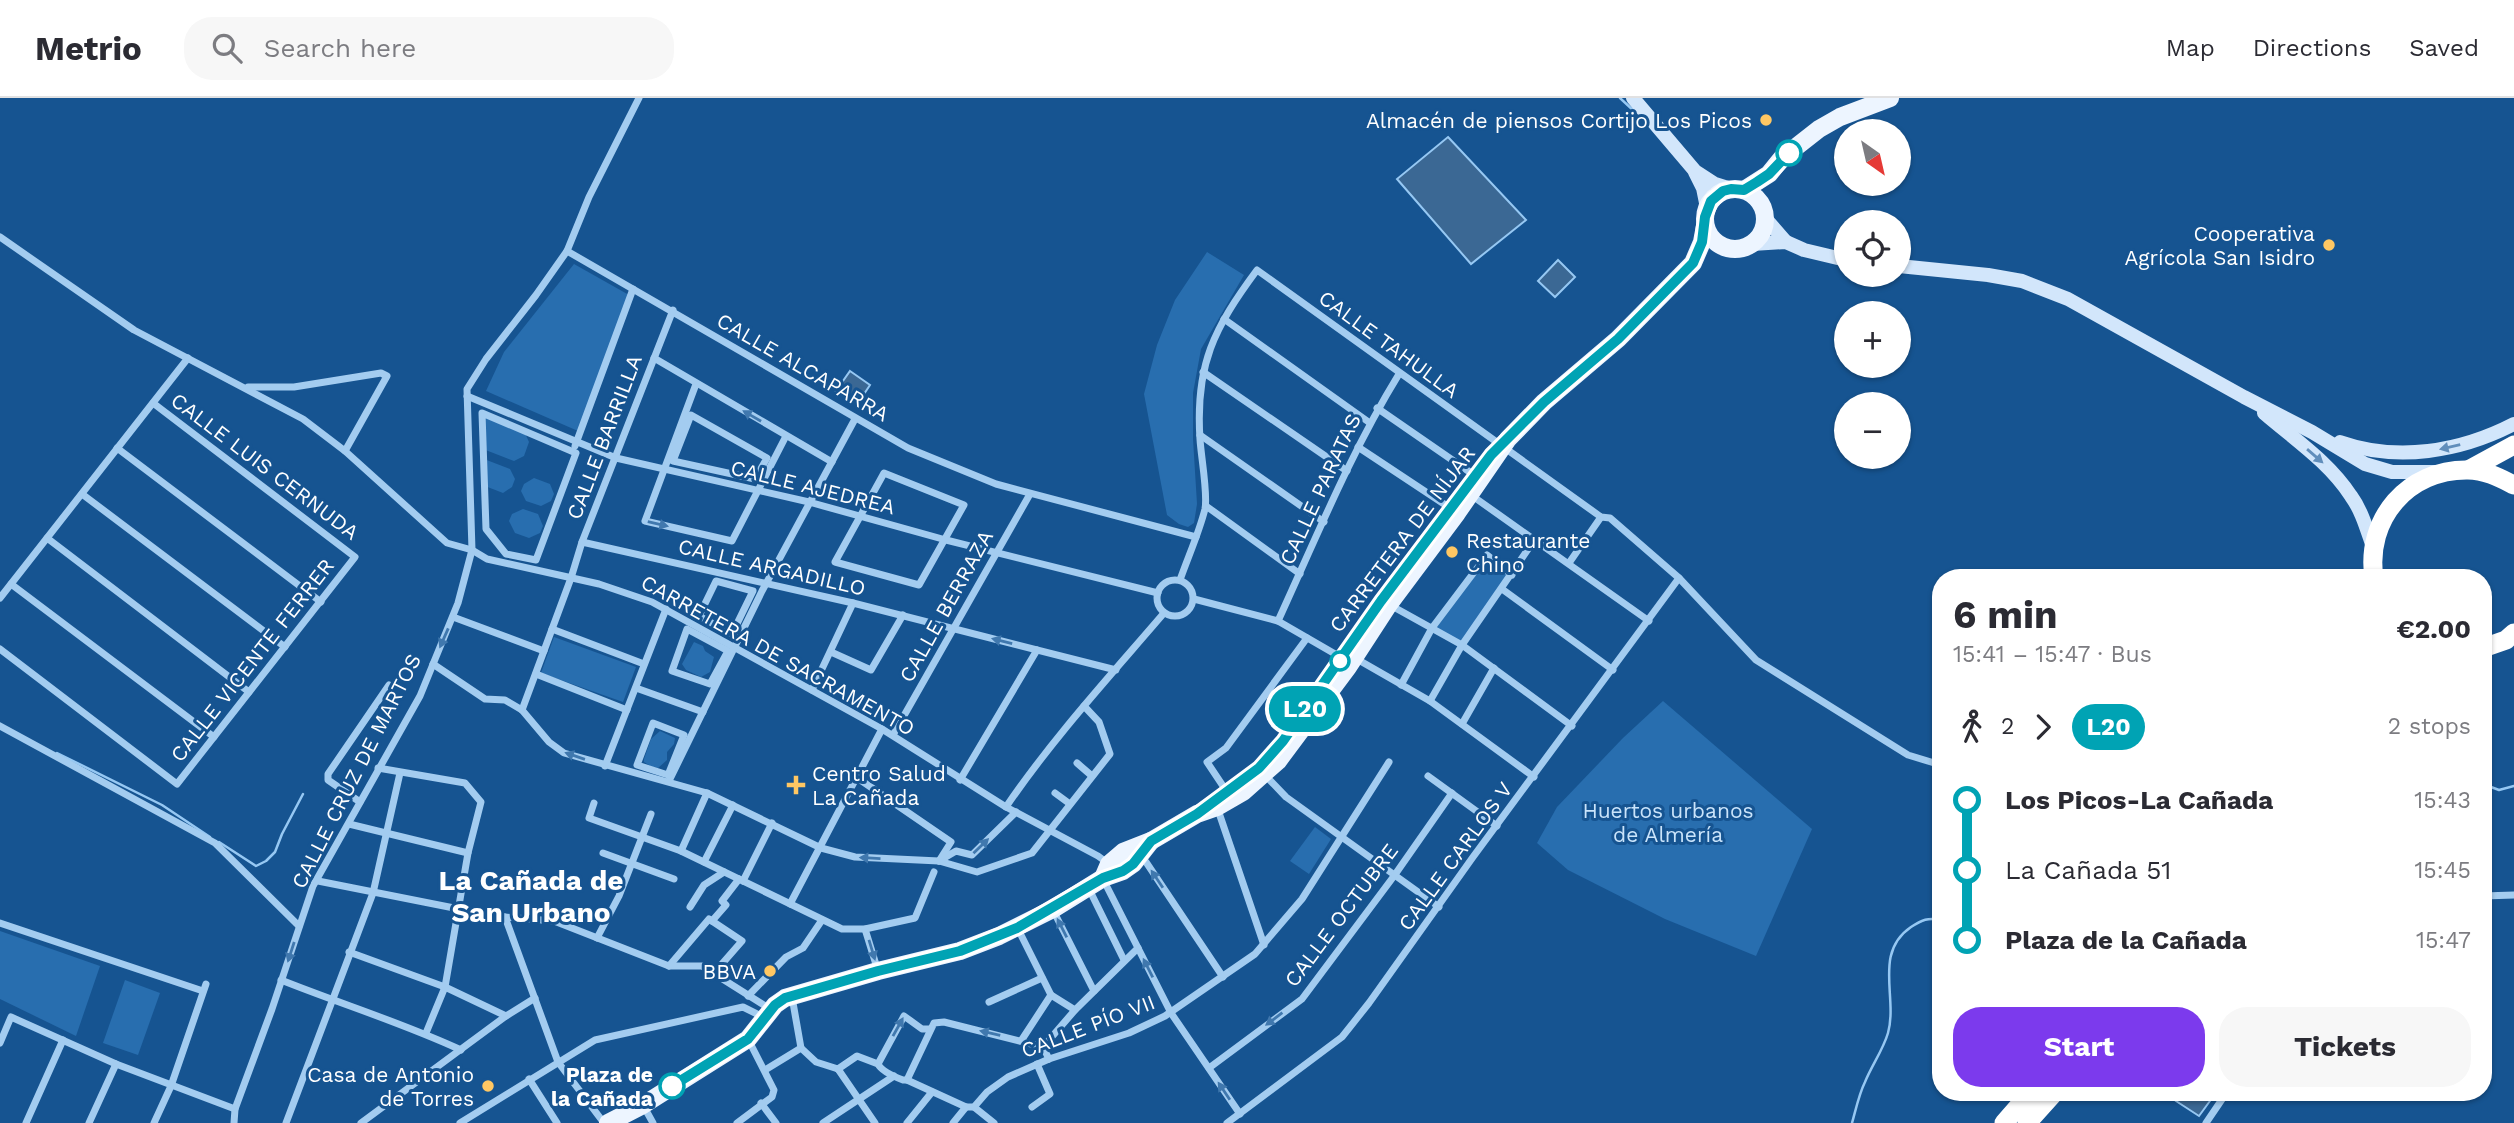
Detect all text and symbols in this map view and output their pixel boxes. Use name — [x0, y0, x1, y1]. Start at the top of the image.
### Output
search box — [184, 17, 674, 80]
text: Metrio — [35, 29, 142, 68]
icon: search — [208, 29, 246, 67]
text: Search here — [264, 33, 416, 63]
text: Map — [2166, 34, 2215, 62]
text: Directions — [2253, 34, 2371, 62]
text: Saved — [2409, 34, 2479, 62]
place label: Almacén de piensos Cortijo Los Picos — [1366, 108, 1752, 133]
marker: Almacén de piensos Cortijo Los Picos — [1758, 112, 1774, 128]
north arrow — [1834, 119, 1911, 196]
map controls — [1834, 119, 1911, 469]
unlabelled marker — [1776, 140, 1802, 166]
button: locate — [1834, 210, 1911, 287]
place label: Cooperativa Agrícola San Isidro — [2124, 221, 2315, 270]
marker: Cooperativa Agrícola San Isidro — [2321, 237, 2337, 253]
street label: CALLE TAHULLA — [1314, 285, 1464, 403]
button: + — [1834, 301, 1911, 378]
street label: CALLE ALCAPARRA — [712, 307, 894, 427]
street label: CALLE BARRILLA — [561, 351, 647, 523]
street label: CALLE LUIS CERNUDA — [166, 387, 364, 545]
button: − — [1834, 392, 1911, 469]
one-way arrow — [742, 410, 761, 422]
street label: CALLE PARATAS — [1274, 410, 1366, 568]
street label: CARRETERA DE NÍJAR — [1324, 441, 1480, 637]
one-way arrow — [2439, 442, 2461, 453]
one-way arrow — [2306, 448, 2324, 464]
street label: CALLE AJEDREA — [728, 454, 898, 520]
one-way arrow — [647, 519, 669, 530]
street label: CALLE BERRAZA — [894, 526, 998, 686]
place label: Restaurante Chino — [1466, 528, 1590, 577]
street label: CALLE ARGADILLO — [676, 533, 868, 601]
marker: Restaurante Chino — [1444, 544, 1460, 560]
street label: CALLE VICENTE FERRER — [165, 553, 339, 767]
street label: CARRETERA DE SACRAMENTO — [637, 569, 919, 741]
text: 6 min — [1953, 593, 2058, 637]
text: €2.00 — [2396, 614, 2471, 644]
one-way arrow — [438, 628, 450, 648]
one-way arrow — [991, 635, 1013, 646]
text: 15:41 – 15:47 · Bus — [1953, 641, 2152, 668]
street label: CALLE CRUZ DE MARTOS — [286, 649, 426, 893]
unlabelled marker — [1330, 651, 1350, 671]
line badge: L20 — [1265, 686, 1345, 732]
text: L20 — [1283, 695, 1327, 723]
icon: walk — [1953, 708, 1991, 746]
icon: forward — [2024, 708, 2062, 746]
text: 2 — [2001, 713, 2014, 740]
text: L20 — [2086, 713, 2131, 741]
text: 2 stops — [2388, 713, 2471, 740]
one-way arrow — [564, 750, 585, 761]
place label: Centro Salud La Cañada — [812, 761, 946, 810]
marker: Centro Salud La Cañada — [786, 775, 806, 795]
street label: CALLE CARLOS V — [1393, 777, 1517, 935]
text: Los Picos-La Cañada — [2005, 785, 2273, 815]
text: 15:43 — [2414, 787, 2471, 814]
park label: Huertos urbanos de Almería — [1582, 798, 1754, 847]
one-way arrow — [972, 839, 989, 855]
street label: CALLE OCTUBRE — [1279, 839, 1403, 991]
one-way arrow — [859, 852, 881, 863]
text: La Cañada 51 — [2005, 855, 2171, 885]
text: 15:45 — [2414, 857, 2471, 884]
district label: La Cañada de San Urbano — [439, 864, 623, 929]
one-way arrow — [1151, 870, 1164, 889]
one-way arrow — [1057, 918, 1068, 938]
text: Plaza de la Cañada — [2005, 925, 2247, 955]
text: 15:47 — [2416, 927, 2471, 954]
one-way arrow — [867, 940, 877, 961]
one-way arrow — [285, 941, 295, 962]
one-way arrow — [1143, 958, 1154, 978]
place label: BBVA — [703, 959, 756, 984]
marker: BBVA — [762, 963, 778, 979]
street label: CALLE PÍO VII — [1018, 989, 1158, 1063]
button: Start — [1953, 1007, 2205, 1087]
button: Tickets — [2219, 1007, 2471, 1087]
one-way arrow — [1266, 1012, 1284, 1027]
one-way arrow — [892, 1017, 904, 1037]
one-way arrow — [979, 1027, 1001, 1038]
place label: Casa de Antonio de Torres — [307, 1062, 474, 1111]
place label: Plaza de la Cañada — [551, 1062, 654, 1111]
marker: Plaza de la Cañada — [659, 1073, 685, 1099]
marker: Casa de Antonio de Torres — [480, 1078, 496, 1094]
one-way arrow — [1217, 1082, 1231, 1100]

